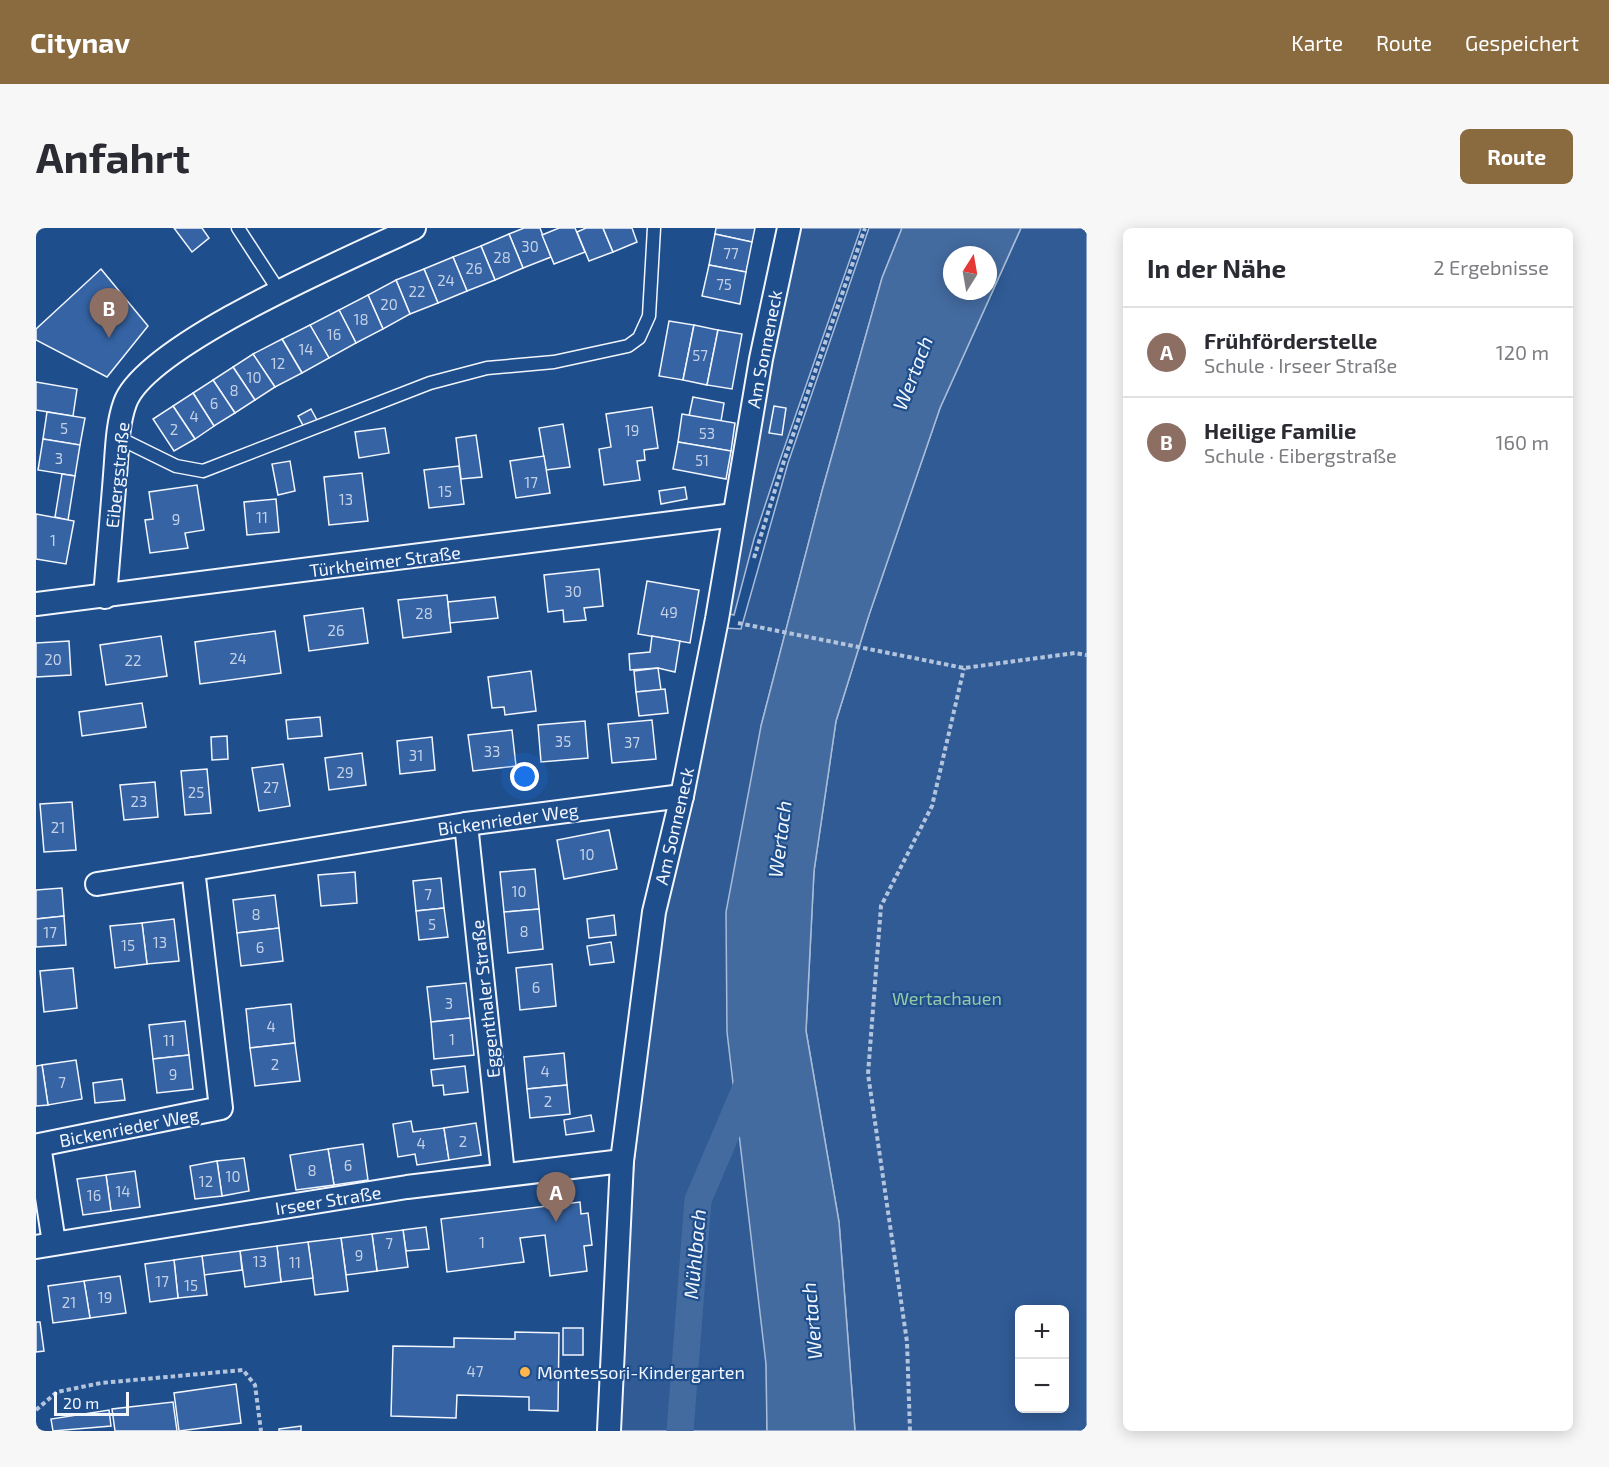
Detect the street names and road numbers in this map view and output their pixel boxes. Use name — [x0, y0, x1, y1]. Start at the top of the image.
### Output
street label: Am Sonneneck — [742, 288, 786, 410]
street label: Eibergstraße — [100, 421, 134, 529]
street label: Türkheimer Straße — [308, 541, 462, 581]
street label: Am Sonneneck — [650, 765, 698, 887]
street label: Bickenrieder Weg — [436, 798, 580, 840]
street label: Eggenthaler Straße — [466, 919, 504, 1079]
street label: Bickenrieder Weg — [57, 1103, 201, 1151]
street label: Irseer Straße — [273, 1181, 383, 1219]

